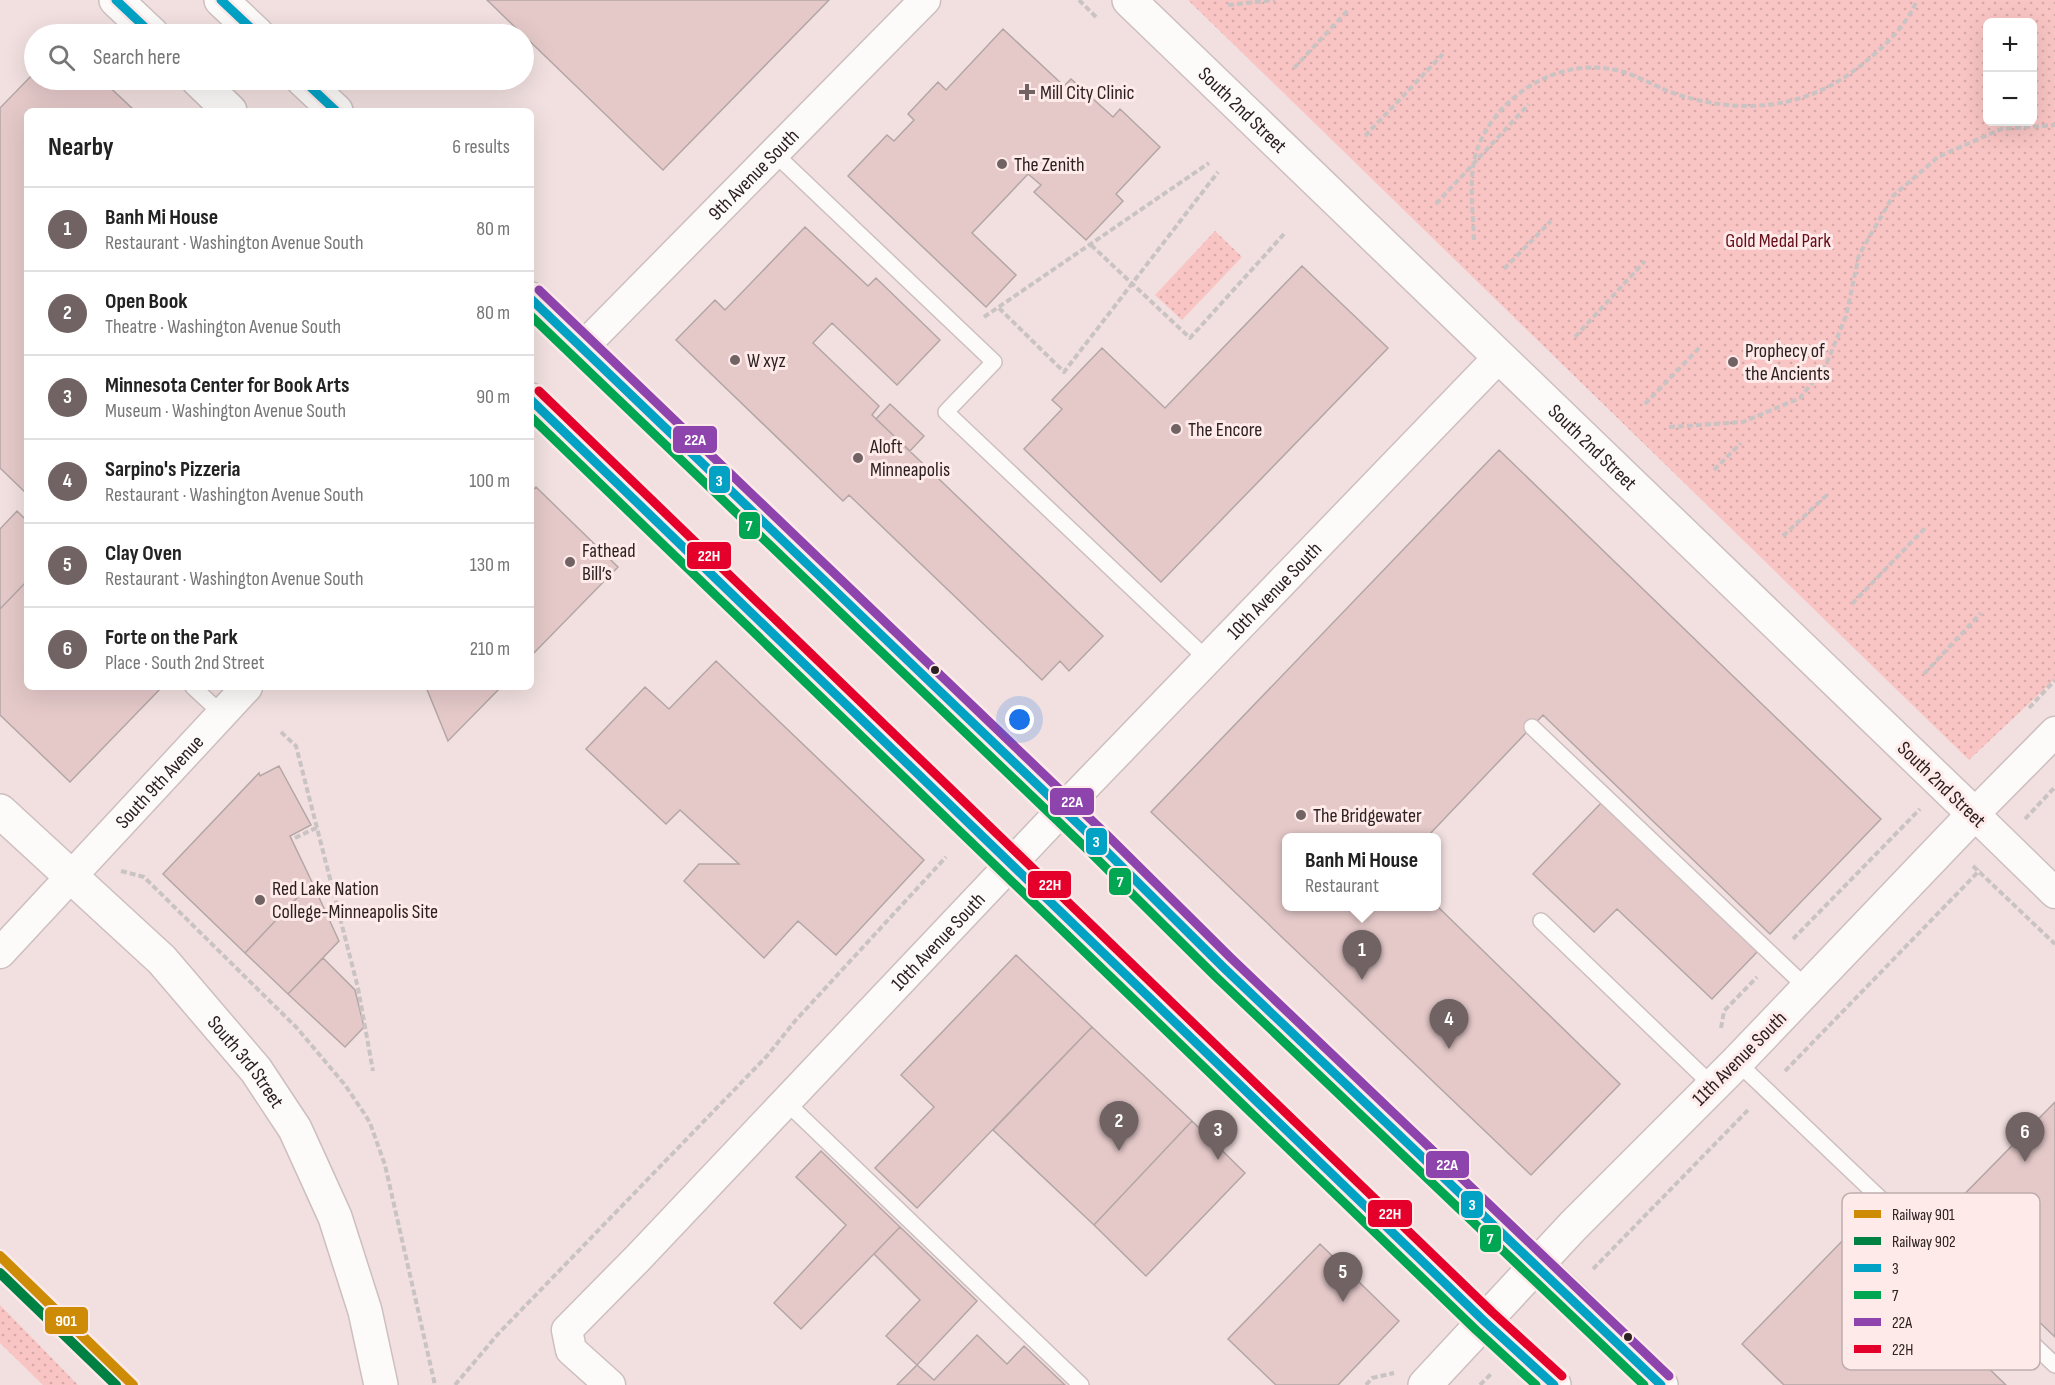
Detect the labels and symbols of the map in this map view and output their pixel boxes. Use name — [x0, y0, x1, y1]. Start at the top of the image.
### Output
street label: South 2nd Street — [1193, 62, 1291, 158]
place label: Mill City Clinic — [1040, 81, 1135, 105]
marker: Mill City Clinic — [1018, 83, 1036, 101]
street label: 9th Avenue South — [704, 124, 804, 226]
place label: The Zenith — [1014, 153, 1085, 177]
marker: The Zenith — [995, 157, 1009, 171]
park label: Gold Medal Park — [1725, 229, 1831, 253]
place label: Prophecy of the Ancients — [1745, 339, 1830, 386]
place label: W xyz — [747, 349, 786, 373]
marker: W xyz — [728, 353, 742, 367]
marker: Prophecy of the Ancients — [1726, 355, 1740, 369]
street label: South 2nd Street — [1543, 399, 1641, 496]
place label: The Encore — [1188, 418, 1262, 442]
marker: The Encore — [1169, 422, 1183, 436]
line badge: 22A — [672, 425, 718, 454]
text: 22A — [684, 431, 706, 450]
place label: Aloft Minneapolis — [869, 435, 950, 482]
marker: Aloft Minneapolis — [851, 451, 865, 465]
line badge: 3 — [708, 465, 731, 494]
text: 3 — [715, 472, 723, 491]
line badge: 7 — [738, 511, 761, 540]
text: 7 — [746, 517, 753, 536]
street label: 10th Avenue South — [1222, 537, 1327, 645]
place label: Fathead Bill’s — [582, 539, 636, 586]
line badge: 22H — [686, 541, 732, 570]
text: 22H — [698, 547, 720, 566]
marker: Fathead Bill’s — [563, 555, 577, 569]
unlabelled marker — [929, 664, 941, 676]
your location — [1005, 705, 1034, 734]
street label: South 9th Avenue — [111, 730, 209, 834]
street label: South 2nd Street — [1892, 737, 1990, 833]
line badge: 22A — [1049, 787, 1095, 816]
text: 22A — [1061, 793, 1083, 812]
place label: The Bridgewater — [1313, 804, 1422, 828]
marker: The Bridgewater — [1294, 808, 1308, 822]
line badge: 3 — [1085, 827, 1108, 856]
text: 3 — [1092, 833, 1100, 852]
line badge: 7 — [1108, 867, 1132, 896]
line badge: 22H — [1027, 870, 1072, 899]
text: 7 — [1117, 873, 1124, 892]
text: 22H — [1039, 876, 1061, 895]
place label: Red Lake Nation College-Minneapolis Site — [272, 877, 438, 924]
street label: 10th Avenue South — [887, 888, 990, 996]
marker: Red Lake Nation College-Minneapolis Site — [253, 893, 267, 907]
pin: 1 — [1342, 930, 1382, 980]
pin: 4 — [1430, 1000, 1468, 1049]
street label: 11th Avenue South — [1687, 1006, 1792, 1111]
street label: South 3rd Street — [202, 1011, 289, 1113]
pin: 2 — [1100, 1102, 1138, 1151]
pin: 3 — [1198, 1110, 1238, 1160]
pin: 6 — [2006, 1112, 2044, 1162]
line badge: 22A — [1425, 1150, 1470, 1179]
text: 22A — [1436, 1156, 1458, 1175]
line badge: 3 — [1460, 1190, 1484, 1219]
legend — [1842, 1193, 2040, 1370]
text: 3 — [1468, 1196, 1476, 1215]
line badge: 22H — [1367, 1199, 1413, 1228]
text: 22H — [1379, 1205, 1401, 1224]
text: Railway 901 — [1892, 1206, 1955, 1225]
line badge: 7 — [1479, 1224, 1502, 1253]
text: 7 — [1487, 1230, 1494, 1249]
text: Railway 902 — [1892, 1233, 1956, 1252]
pin: 5 — [1324, 1252, 1362, 1302]
text: 3 — [1892, 1260, 1899, 1279]
text: 7 — [1892, 1287, 1899, 1306]
line badge: 901 — [44, 1306, 89, 1335]
text: 901 — [55, 1312, 77, 1331]
text: 22A — [1892, 1314, 1912, 1333]
unlabelled marker — [1622, 1331, 1634, 1343]
text: 22H — [1892, 1341, 1913, 1360]

